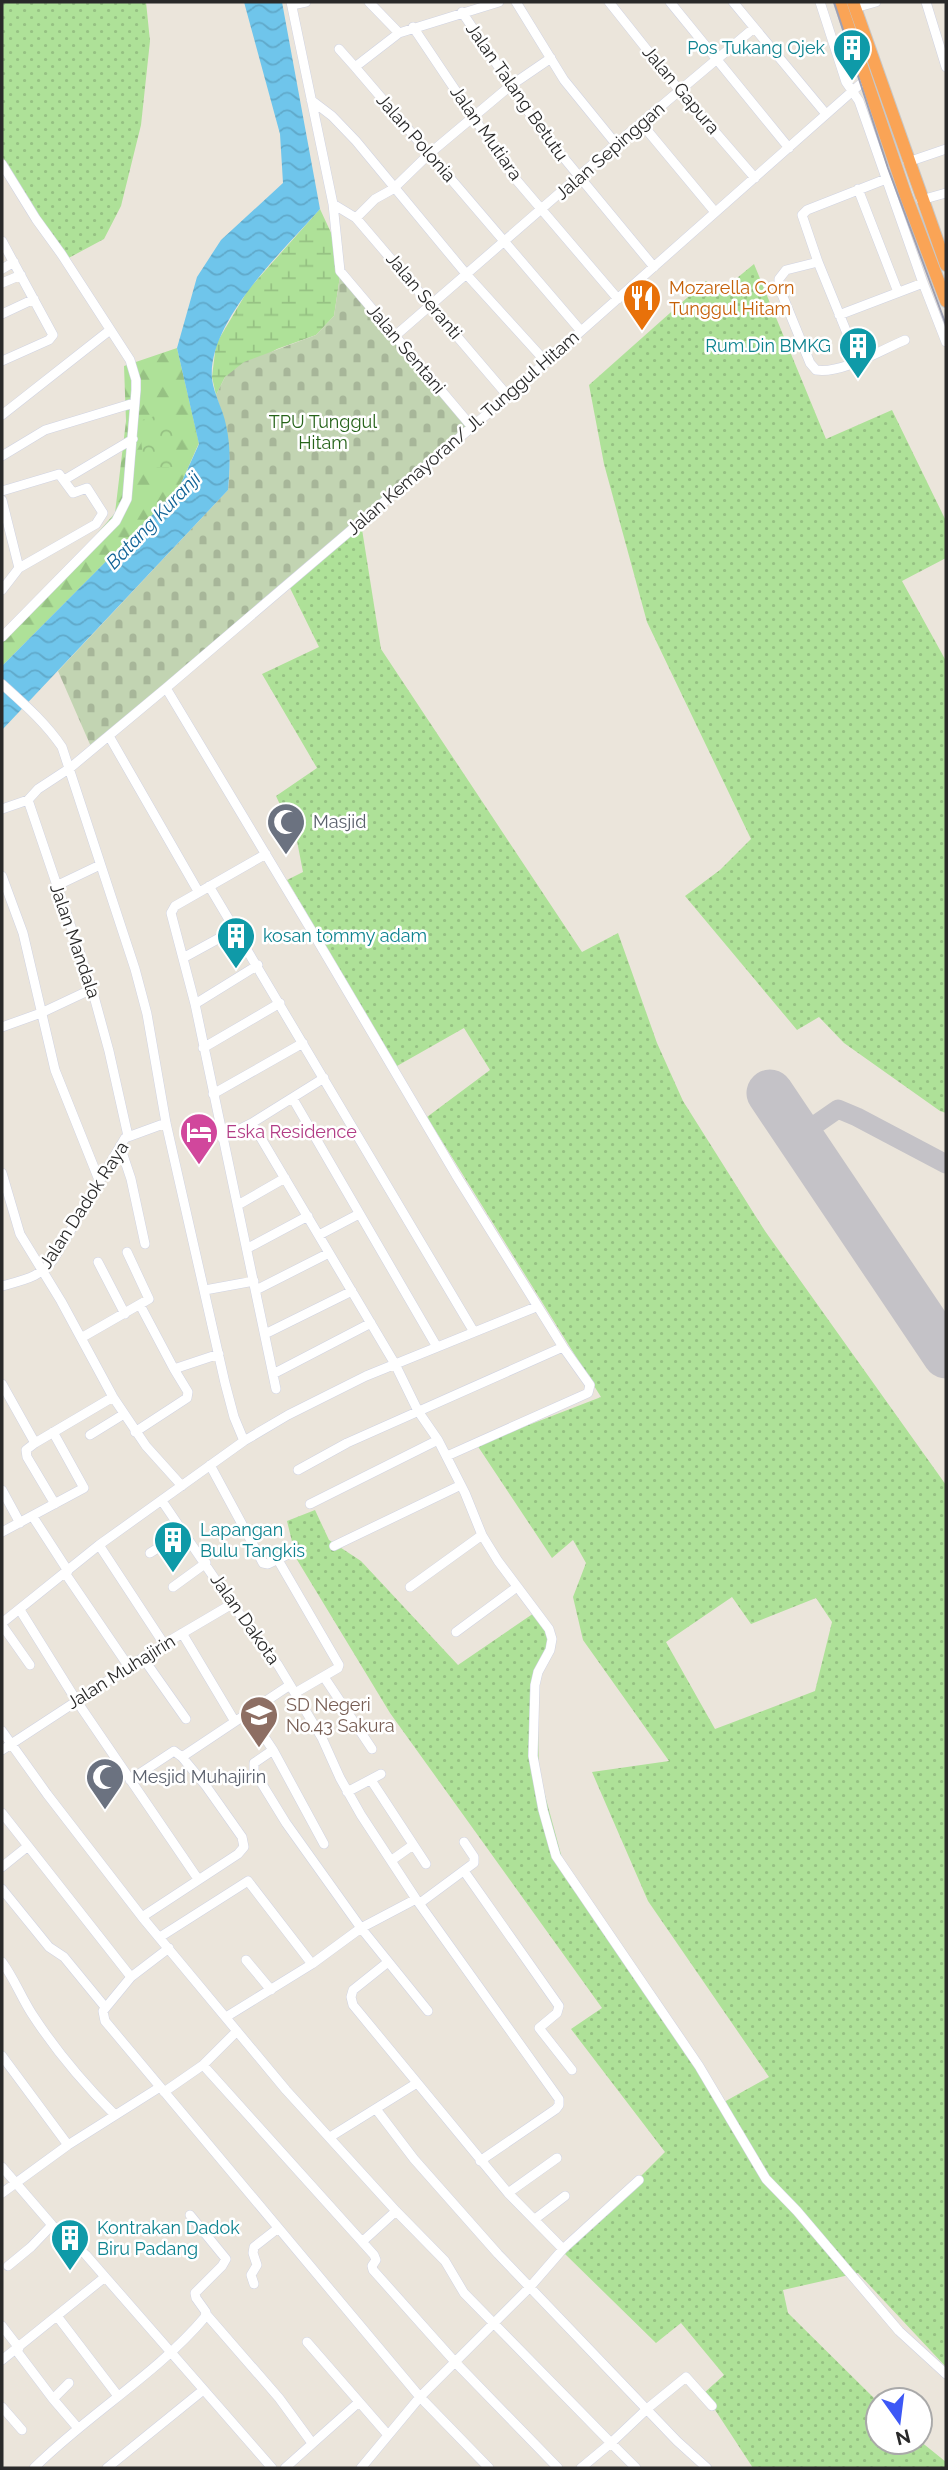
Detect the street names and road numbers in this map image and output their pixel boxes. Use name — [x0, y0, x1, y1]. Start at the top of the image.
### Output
street label: Jalan Talang Betutu — [462, 19, 573, 165]
street label: Jalan Gapura — [638, 41, 724, 138]
street label: Jalan Mutiara — [446, 81, 527, 184]
street label: Jalan Polonia — [372, 89, 460, 186]
street label: Jalan Sepinggan — [551, 98, 669, 204]
street label: Jalan Seranti — [382, 248, 467, 343]
street label: Jalan Sentani — [363, 300, 450, 398]
street label: Jalan Kemayoran/ Jl. Tunggul Hitam — [342, 326, 583, 539]
street label: Jalan Mandala — [46, 881, 105, 1001]
street label: Jalan Dadok Raya — [35, 1137, 132, 1272]
street label: Jalan Dakota — [206, 1569, 284, 1668]
street label: Jalan Muhajirin — [63, 1630, 179, 1713]

